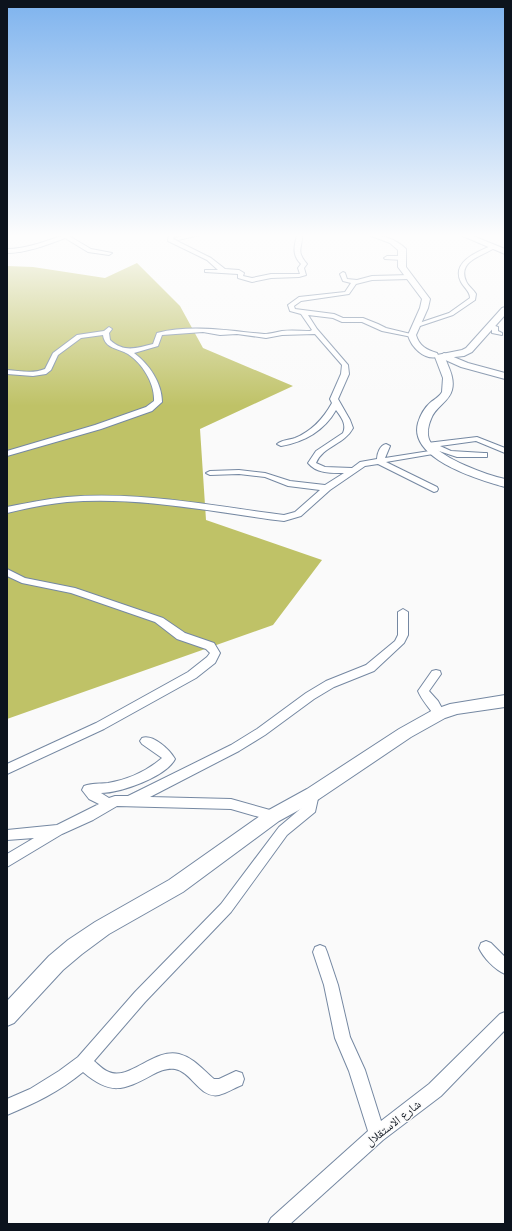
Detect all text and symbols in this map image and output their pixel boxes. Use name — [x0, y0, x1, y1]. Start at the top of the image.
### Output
street label: شارع الاستقلال — [361, 1095, 424, 1150]

